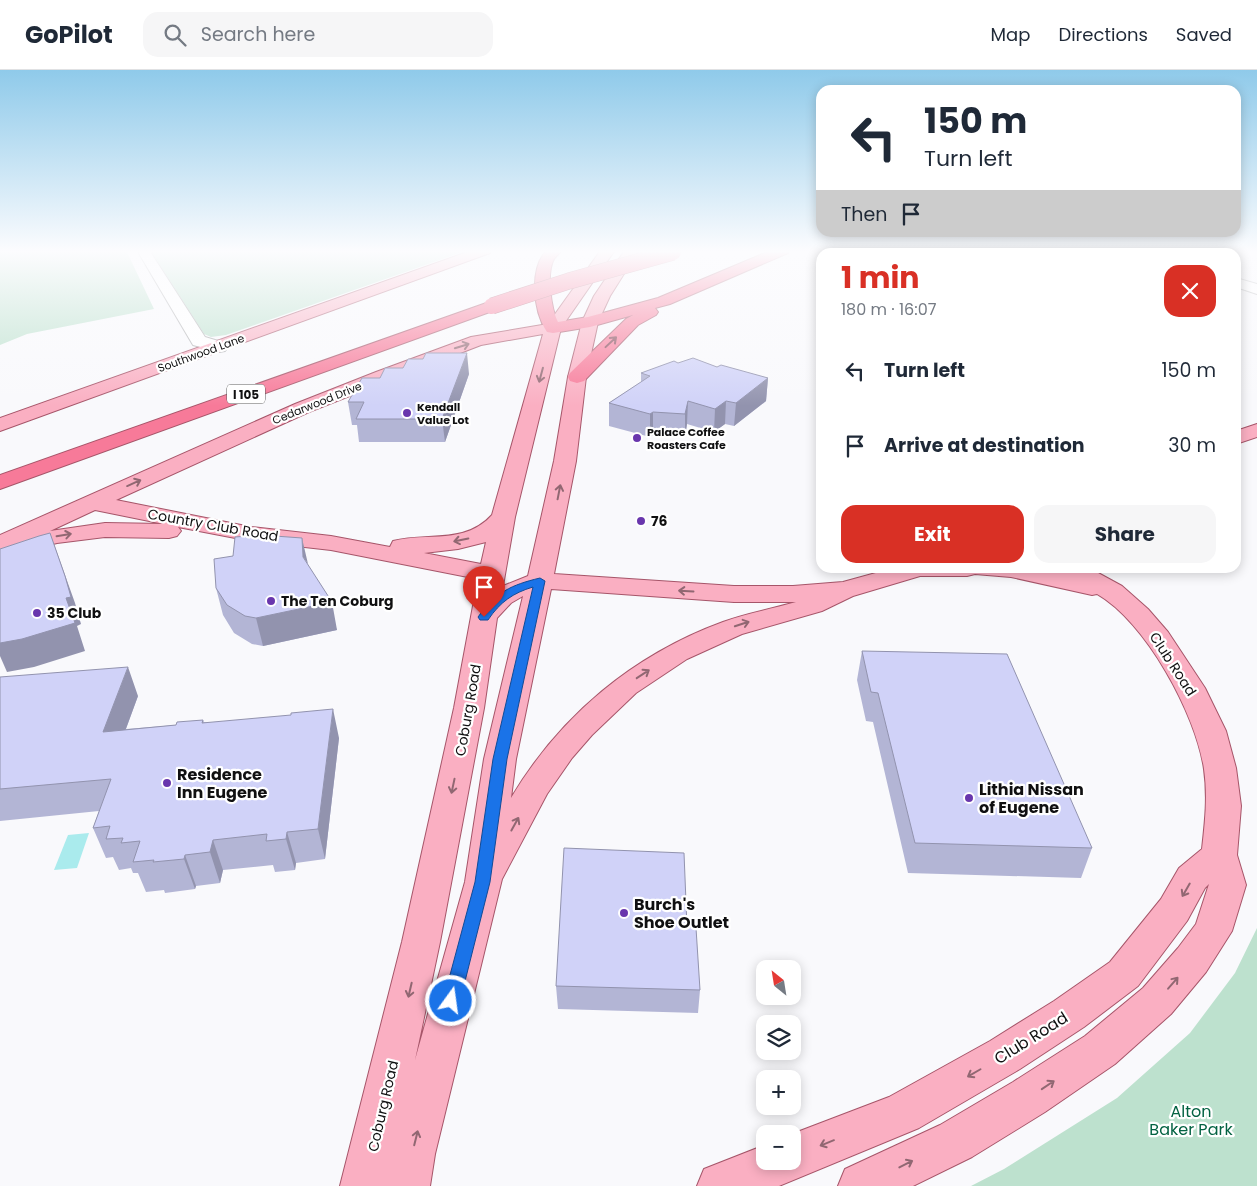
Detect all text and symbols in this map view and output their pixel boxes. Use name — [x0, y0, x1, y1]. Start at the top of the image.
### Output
search box — [143, 12, 493, 57]
text: GoPilot — [25, 18, 113, 51]
icon: search — [161, 21, 189, 49]
text: Search here — [201, 21, 315, 48]
text: Map — [991, 22, 1030, 47]
text: Directions — [1058, 22, 1148, 47]
text: Saved — [1176, 22, 1232, 47]
text: 150 m — [924, 96, 1027, 145]
icon: left — [841, 105, 906, 170]
text: Turn left — [924, 143, 1012, 174]
icon: arrive — [897, 200, 925, 228]
text: Then — [841, 201, 887, 228]
text: 1 min — [841, 256, 919, 299]
button: close — [1164, 265, 1216, 317]
text: 180 m · 16:07 — [841, 298, 936, 321]
street label: Southwood Lane — [155, 330, 247, 376]
one-way arrow — [604, 336, 617, 348]
one-way arrow — [454, 341, 469, 350]
icon: left — [841, 357, 869, 385]
text: Turn left — [884, 357, 965, 384]
text: 150 m — [1161, 357, 1216, 384]
one-way arrow — [535, 367, 545, 383]
street label: Cedarwood Drive — [270, 378, 364, 428]
road number: I 105 — [227, 384, 265, 404]
place label: Kendall Value Lot — [417, 399, 470, 428]
marker: Kendall Value Lot — [401, 407, 413, 419]
place label: Palace Coffee Roasters Cafe — [647, 424, 726, 453]
marker: Palace Coffee Roasters Cafe — [631, 432, 643, 444]
icon: arrive — [841, 432, 869, 460]
text: Arrive at destination — [884, 432, 1085, 459]
text: 30 m — [1168, 432, 1216, 459]
one-way arrow — [126, 477, 141, 487]
one-way arrow — [554, 484, 564, 500]
street label: Country Club Road — [146, 504, 280, 546]
button: Exit — [841, 505, 1024, 563]
button: Share — [1034, 505, 1216, 563]
place label: 76 — [651, 511, 667, 531]
marker: 76 — [635, 515, 647, 527]
one-way arrow — [56, 530, 72, 540]
one-way arrow — [454, 536, 470, 545]
pin — [463, 566, 505, 617]
icon: arrive — [470, 573, 498, 601]
one-way arrow — [678, 587, 694, 596]
place label: The Ten Coburg — [281, 591, 394, 611]
marker: The Ten Coburg — [265, 595, 277, 607]
place label: 35 Club — [47, 603, 102, 623]
marker: 35 Club — [31, 607, 43, 619]
one-way arrow — [734, 619, 750, 629]
street label: Club Road — [1145, 628, 1201, 700]
street label: Coburg Road — [450, 662, 486, 758]
one-way arrow — [636, 668, 650, 678]
place label: Residence Inn Eugene — [177, 763, 268, 804]
marker: Residence Inn Eugene — [161, 777, 173, 789]
one-way arrow — [448, 777, 458, 793]
place label: Lithia Nissan of Eugene — [979, 778, 1084, 819]
marker: Lithia Nissan of Eugene — [963, 792, 975, 804]
one-way arrow — [510, 818, 520, 832]
one-way arrow — [1180, 882, 1190, 896]
place label: Burch's Shoe Outlet — [634, 893, 729, 934]
marker: Burch's Shoe Outlet — [618, 907, 630, 919]
north arrow — [756, 960, 801, 1005]
map controls — [756, 960, 801, 1170]
position arrow — [424, 974, 476, 1026]
one-way arrow — [1167, 976, 1178, 989]
one-way arrow — [405, 981, 414, 997]
street label: Club Road — [990, 1006, 1072, 1070]
button: layers — [756, 1015, 801, 1060]
street label: Coburg Road — [363, 1058, 403, 1154]
one-way arrow — [967, 1069, 981, 1079]
button: + — [756, 1070, 801, 1115]
one-way arrow — [1040, 1080, 1054, 1090]
park label: Alton Baker Park — [1149, 1100, 1233, 1141]
button: − — [756, 1125, 801, 1170]
one-way arrow — [412, 1131, 422, 1147]
one-way arrow — [820, 1138, 835, 1148]
one-way arrow — [898, 1159, 913, 1168]

